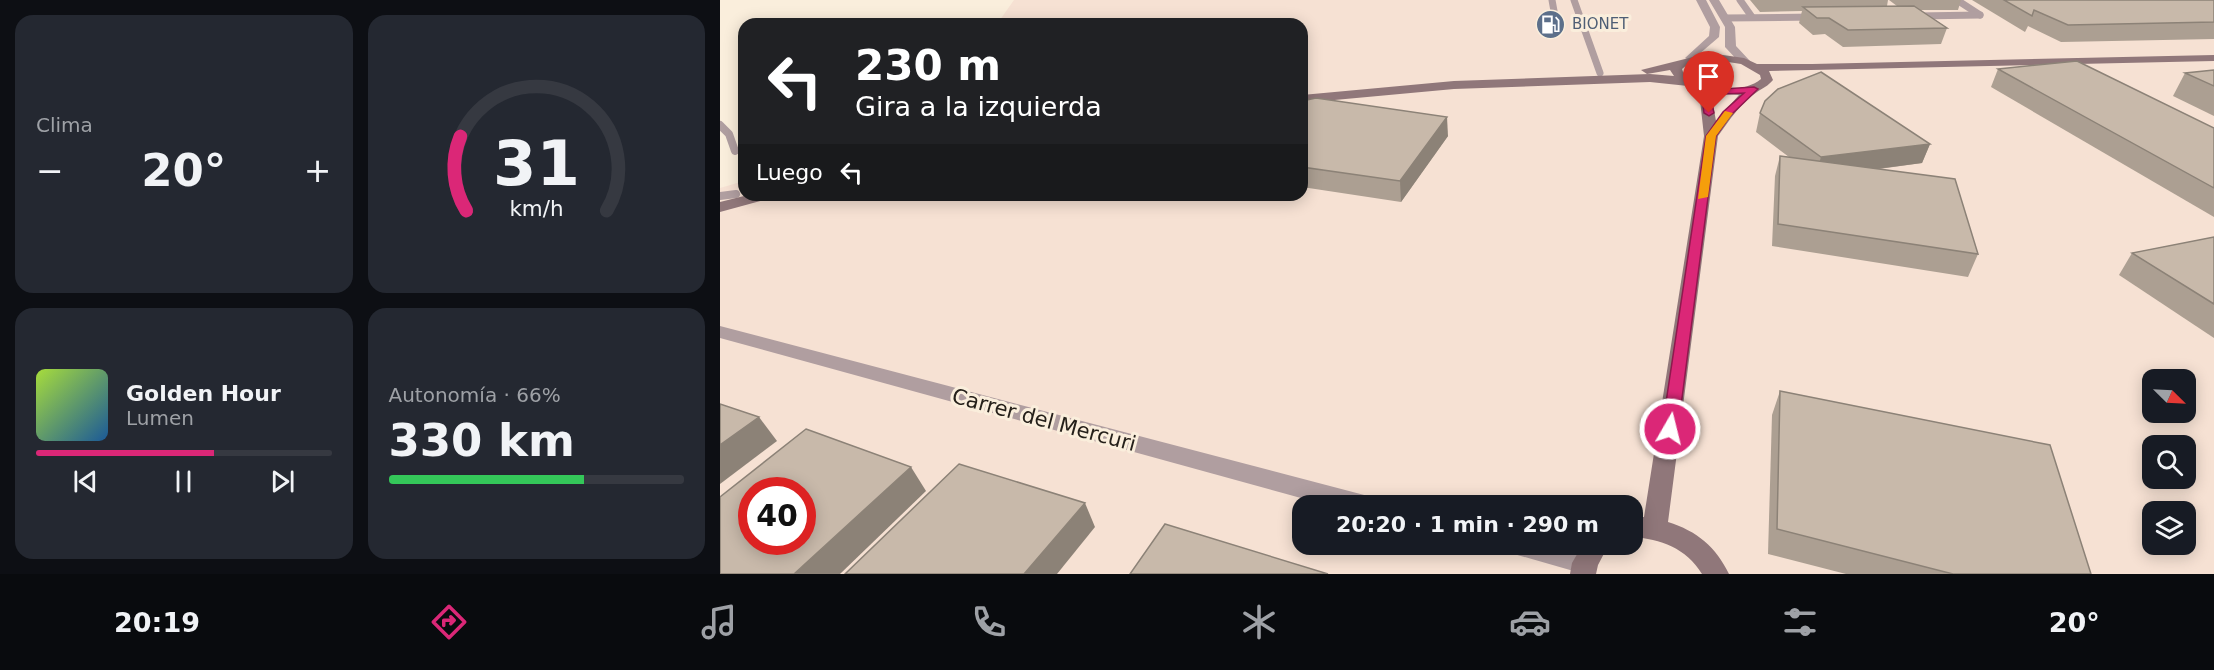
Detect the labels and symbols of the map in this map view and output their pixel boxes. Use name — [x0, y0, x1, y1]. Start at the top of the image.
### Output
fuel station icon: BIONET — [1535, 8, 1567, 40]
place label: BIONET — [1572, 15, 1629, 33]
pin — [1683, 51, 1734, 113]
north arrow — [2142, 369, 2196, 423]
street label: Carrer del Mercuri — [949, 384, 1139, 456]
position arrow — [1638, 397, 1702, 461]
speed limit sign: 40 — [738, 477, 816, 555]

